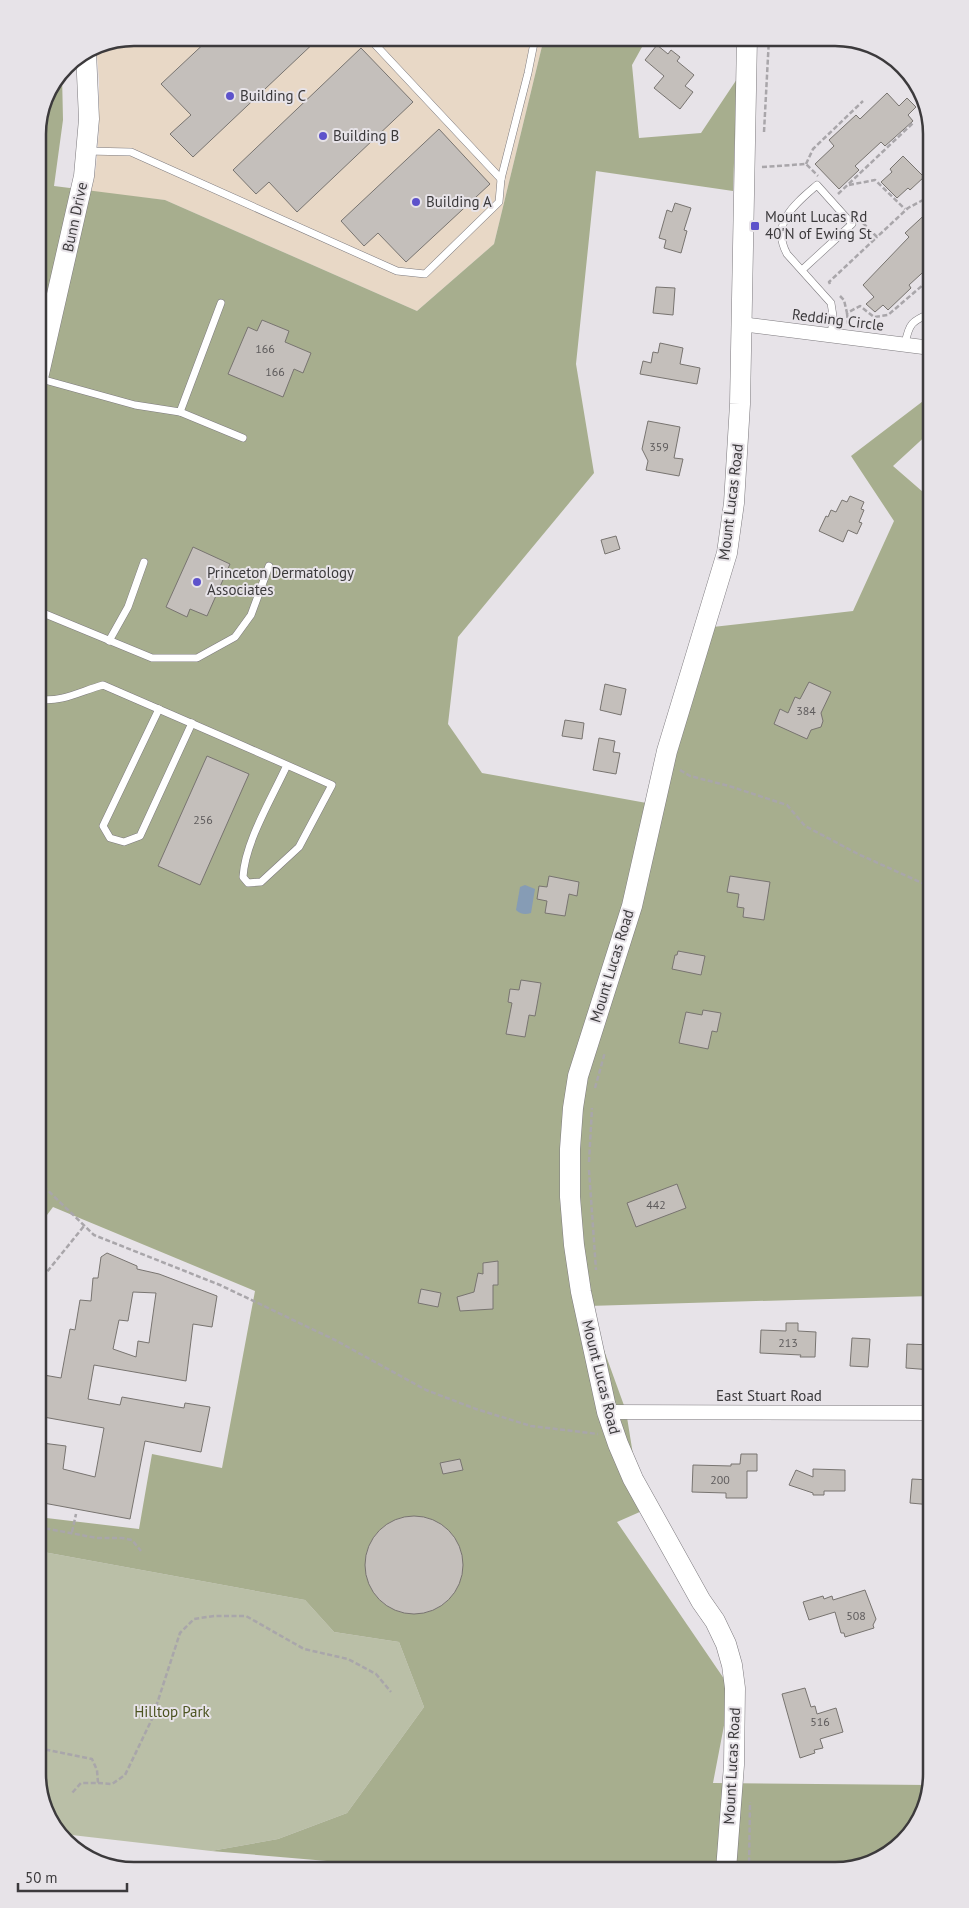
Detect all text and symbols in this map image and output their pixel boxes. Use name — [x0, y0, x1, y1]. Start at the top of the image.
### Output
place label: Building C — [240, 86, 306, 105]
marker: Building C — [224, 90, 236, 102]
place label: Building B — [333, 126, 399, 145]
marker: Building B — [317, 130, 329, 142]
street label: Bunn Drive — [58, 180, 91, 254]
place label: Building A — [426, 192, 492, 211]
marker: Building A — [410, 196, 422, 208]
place label: Mount Lucas Rd 40'N of Ewing St — [765, 207, 872, 243]
marker: Mount Lucas Rd 40'N of Ewing St — [749, 220, 761, 232]
street label: Redding Circle — [791, 304, 885, 335]
house number: 166 — [255, 341, 275, 356]
house number: 166 — [265, 364, 285, 379]
house number: 359 — [649, 439, 669, 454]
street label: Mount Lucas Road — [714, 443, 747, 561]
place label: Princeton Dermatology Associates — [207, 563, 354, 599]
marker: Princeton Dermatology Associates — [191, 576, 203, 588]
house number: 384 — [796, 703, 816, 718]
house number: 256 — [193, 812, 213, 827]
street label: Mount Lucas Road — [585, 907, 638, 1025]
house number: 442 — [646, 1197, 666, 1212]
street label: Mount Lucas Road — [578, 1318, 625, 1436]
house number: 213 — [778, 1335, 798, 1350]
street label: East Stuart Road — [716, 1386, 822, 1405]
house number: 200 — [710, 1472, 730, 1487]
house number: 508 — [846, 1608, 866, 1623]
park label: Hilltop Park — [134, 1702, 211, 1721]
street label: Mount Lucas Road — [719, 1707, 744, 1825]
house number: 516 — [810, 1714, 830, 1729]
scale bar — [18, 1860, 126, 1892]
text: 50 m — [25, 1868, 58, 1887]

